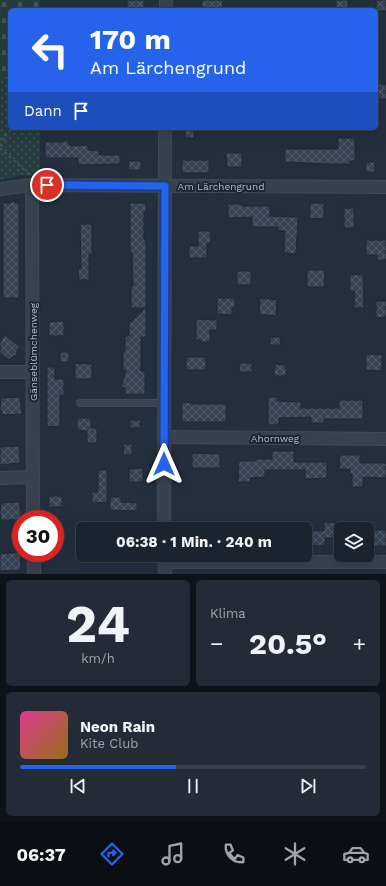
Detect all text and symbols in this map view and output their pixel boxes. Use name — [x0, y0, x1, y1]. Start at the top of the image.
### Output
text: 170 m — [90, 23, 171, 56]
icon: left — [24, 24, 76, 76]
text: Am Lärchengrund — [90, 57, 246, 78]
icon: arrive — [70, 100, 92, 122]
text: Dann — [24, 102, 62, 120]
pin — [30, 168, 64, 202]
icon: arrive — [36, 174, 58, 196]
street label: Am Lärchengrund — [178, 181, 264, 192]
street label: Gänseblümchenweg — [28, 302, 39, 401]
street label: Ahornweg — [251, 433, 300, 444]
position arrow — [143, 443, 185, 485]
speed limit sign: 30 — [12, 510, 64, 562]
map controls — [334, 522, 374, 562]
button: layers — [334, 522, 374, 562]
text: 06:38 · 1 Min. · 240 m — [116, 533, 272, 551]
text: 24 — [66, 594, 130, 655]
text: Klima — [210, 606, 246, 621]
text: 20.5° — [249, 626, 327, 661]
text: − — [210, 631, 223, 656]
text: + — [353, 631, 366, 656]
text: km/h — [81, 651, 115, 666]
text: Neon Rain — [80, 718, 155, 736]
text: Kite Club — [80, 736, 138, 751]
icon: previous — [67, 775, 89, 797]
icon: pause — [182, 775, 204, 797]
icon: next — [297, 775, 319, 797]
icon: directions — [98, 840, 126, 868]
icon: music — [159, 840, 187, 868]
icon: phone — [220, 840, 248, 868]
icon: climate — [281, 840, 309, 868]
icon: car — [342, 840, 370, 868]
text: 06:37 — [16, 844, 66, 865]

